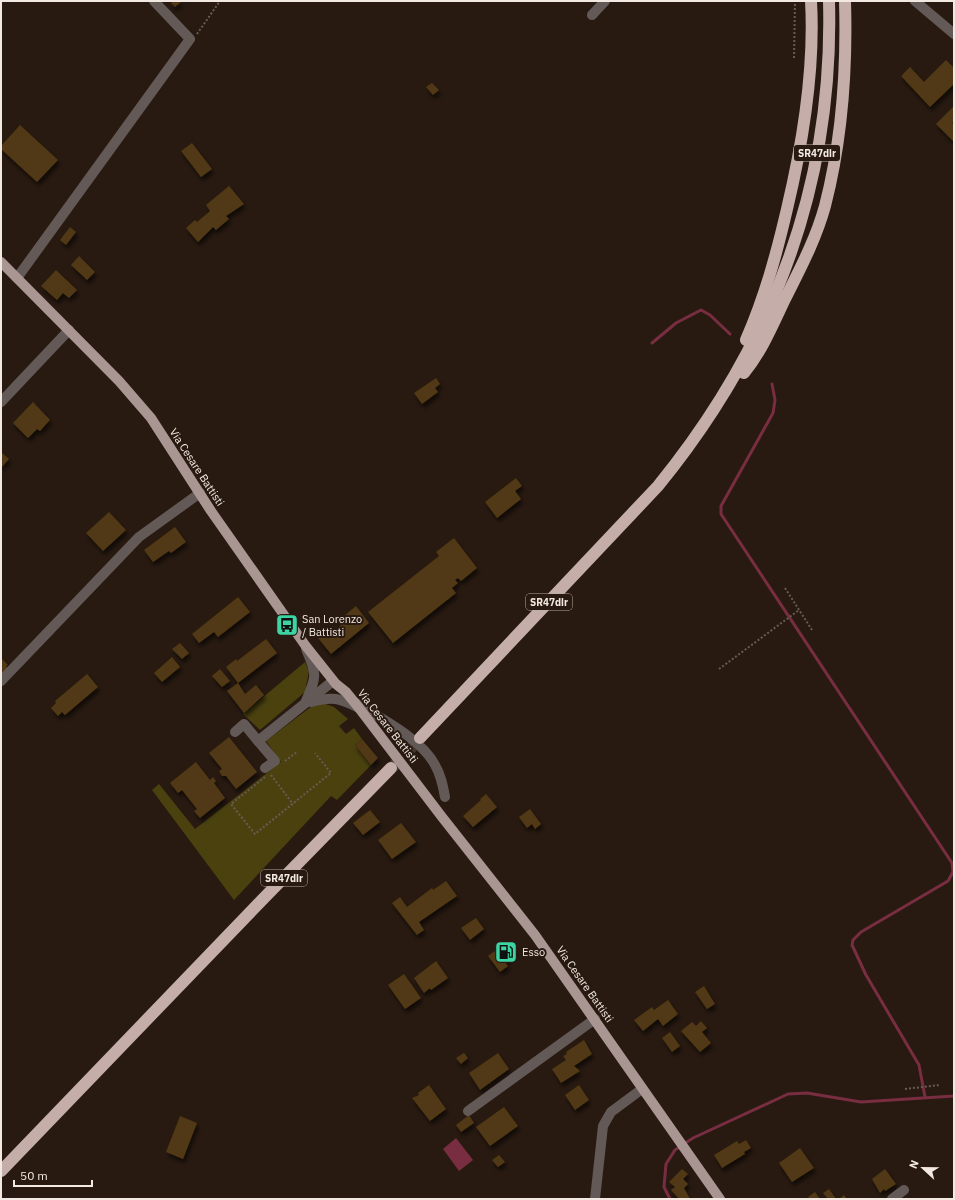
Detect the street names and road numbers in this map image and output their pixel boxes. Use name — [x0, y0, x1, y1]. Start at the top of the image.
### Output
road number: SR47dir — [794, 145, 840, 161]
street label: Via Cesare Battisti — [167, 425, 227, 509]
road number: SR47dir — [526, 594, 572, 610]
street label: Via Cesare Battisti — [355, 686, 421, 766]
road number: SR47dir — [261, 870, 307, 886]
street label: Via Cesare Battisti — [553, 943, 617, 1025]

